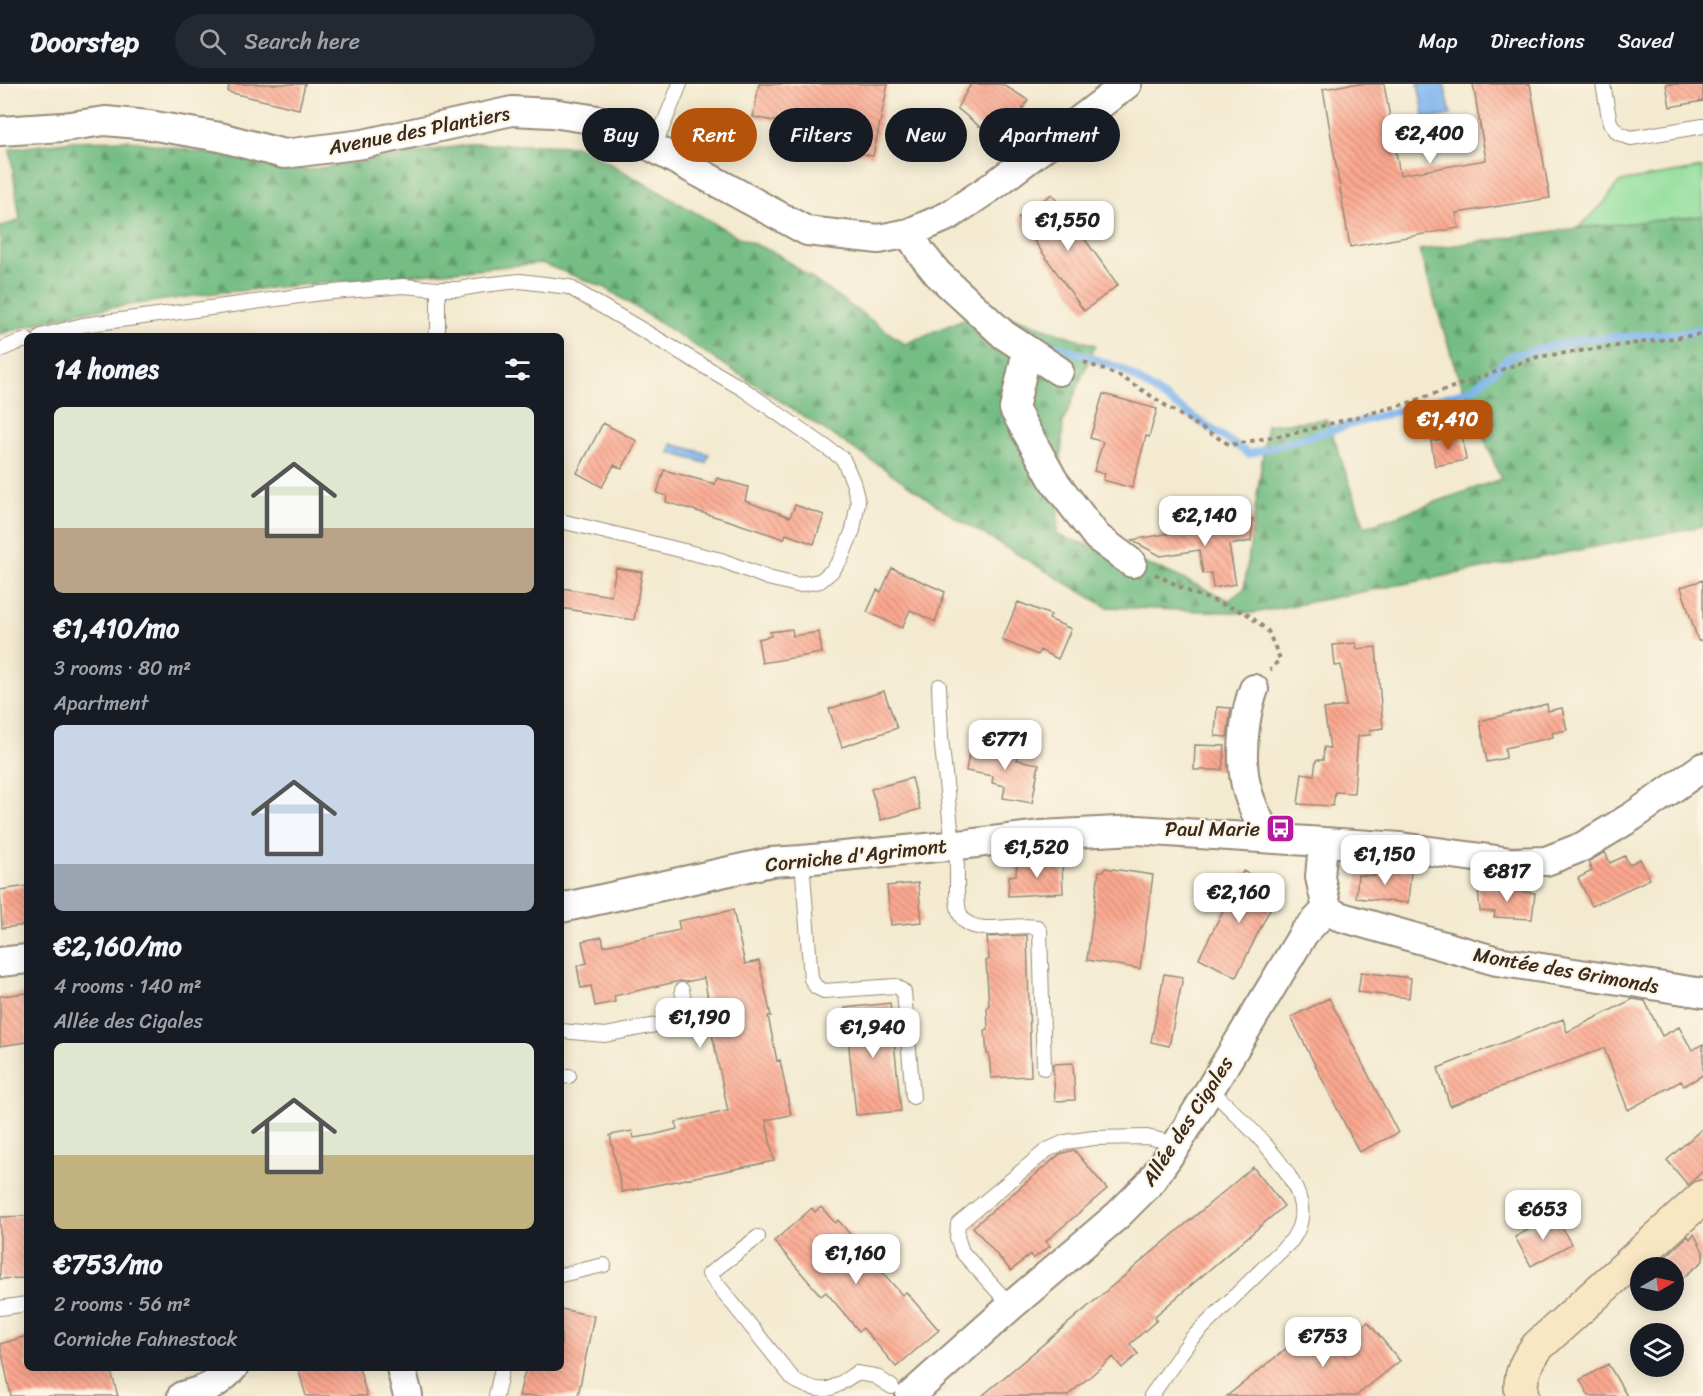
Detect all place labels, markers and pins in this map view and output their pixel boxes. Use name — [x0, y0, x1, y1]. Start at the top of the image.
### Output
pin: €2,400 — [1381, 114, 1479, 165]
pin: €1,550 — [1019, 201, 1117, 252]
pin: €1,410 — [1399, 400, 1497, 451]
pin: €2,140 — [1156, 496, 1254, 547]
pin: €771 — [969, 720, 1041, 771]
place label: Paul Marie — [1165, 812, 1260, 847]
bus stop icon: Paul Marie — [1265, 813, 1297, 845]
pin: €1,520 — [988, 828, 1086, 879]
pin: €1,150 — [1336, 835, 1434, 886]
pin: €817 — [1471, 852, 1543, 903]
pin: €2,160 — [1190, 873, 1288, 924]
pin: €1,190 — [651, 998, 749, 1049]
pin: €1,940 — [824, 1008, 922, 1059]
pin: €653 — [1507, 1190, 1579, 1241]
pin: €1,160 — [807, 1234, 905, 1285]
pin: €753 — [1287, 1317, 1359, 1368]

